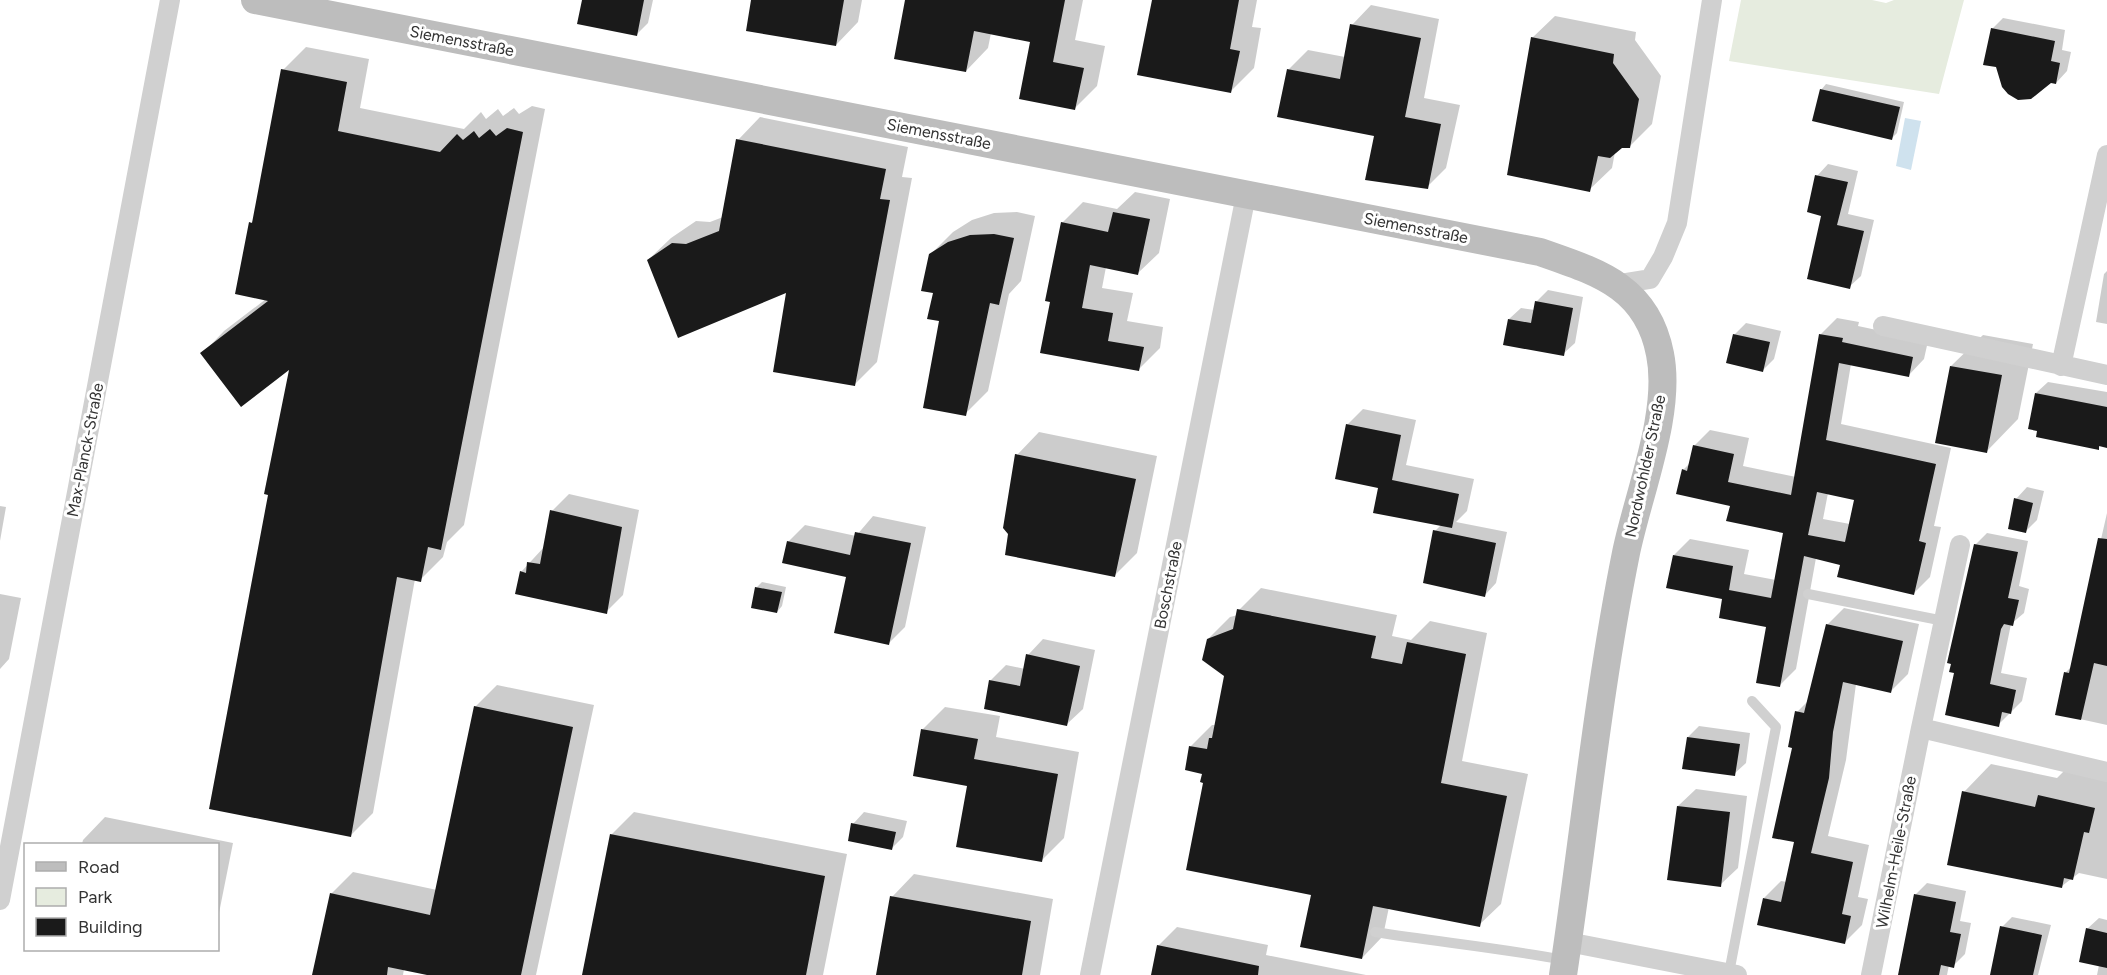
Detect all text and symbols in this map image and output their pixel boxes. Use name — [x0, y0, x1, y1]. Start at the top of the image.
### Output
street label: Siemensstraße — [408, 22, 516, 60]
street label: Siemensstraße — [885, 115, 993, 153]
street label: Siemensstraße — [1362, 209, 1470, 247]
street label: Max-Planck-Straße — [63, 381, 107, 519]
street label: Nordwohlder Straße — [1621, 393, 1669, 539]
street label: Boschstraße — [1150, 539, 1186, 630]
street label: Wilhelm-Heile-Straße — [1872, 774, 1920, 930]
legend — [24, 843, 219, 951]
text: Road — [78, 856, 119, 878]
text: Park — [78, 886, 113, 908]
text: Building — [78, 916, 143, 938]

